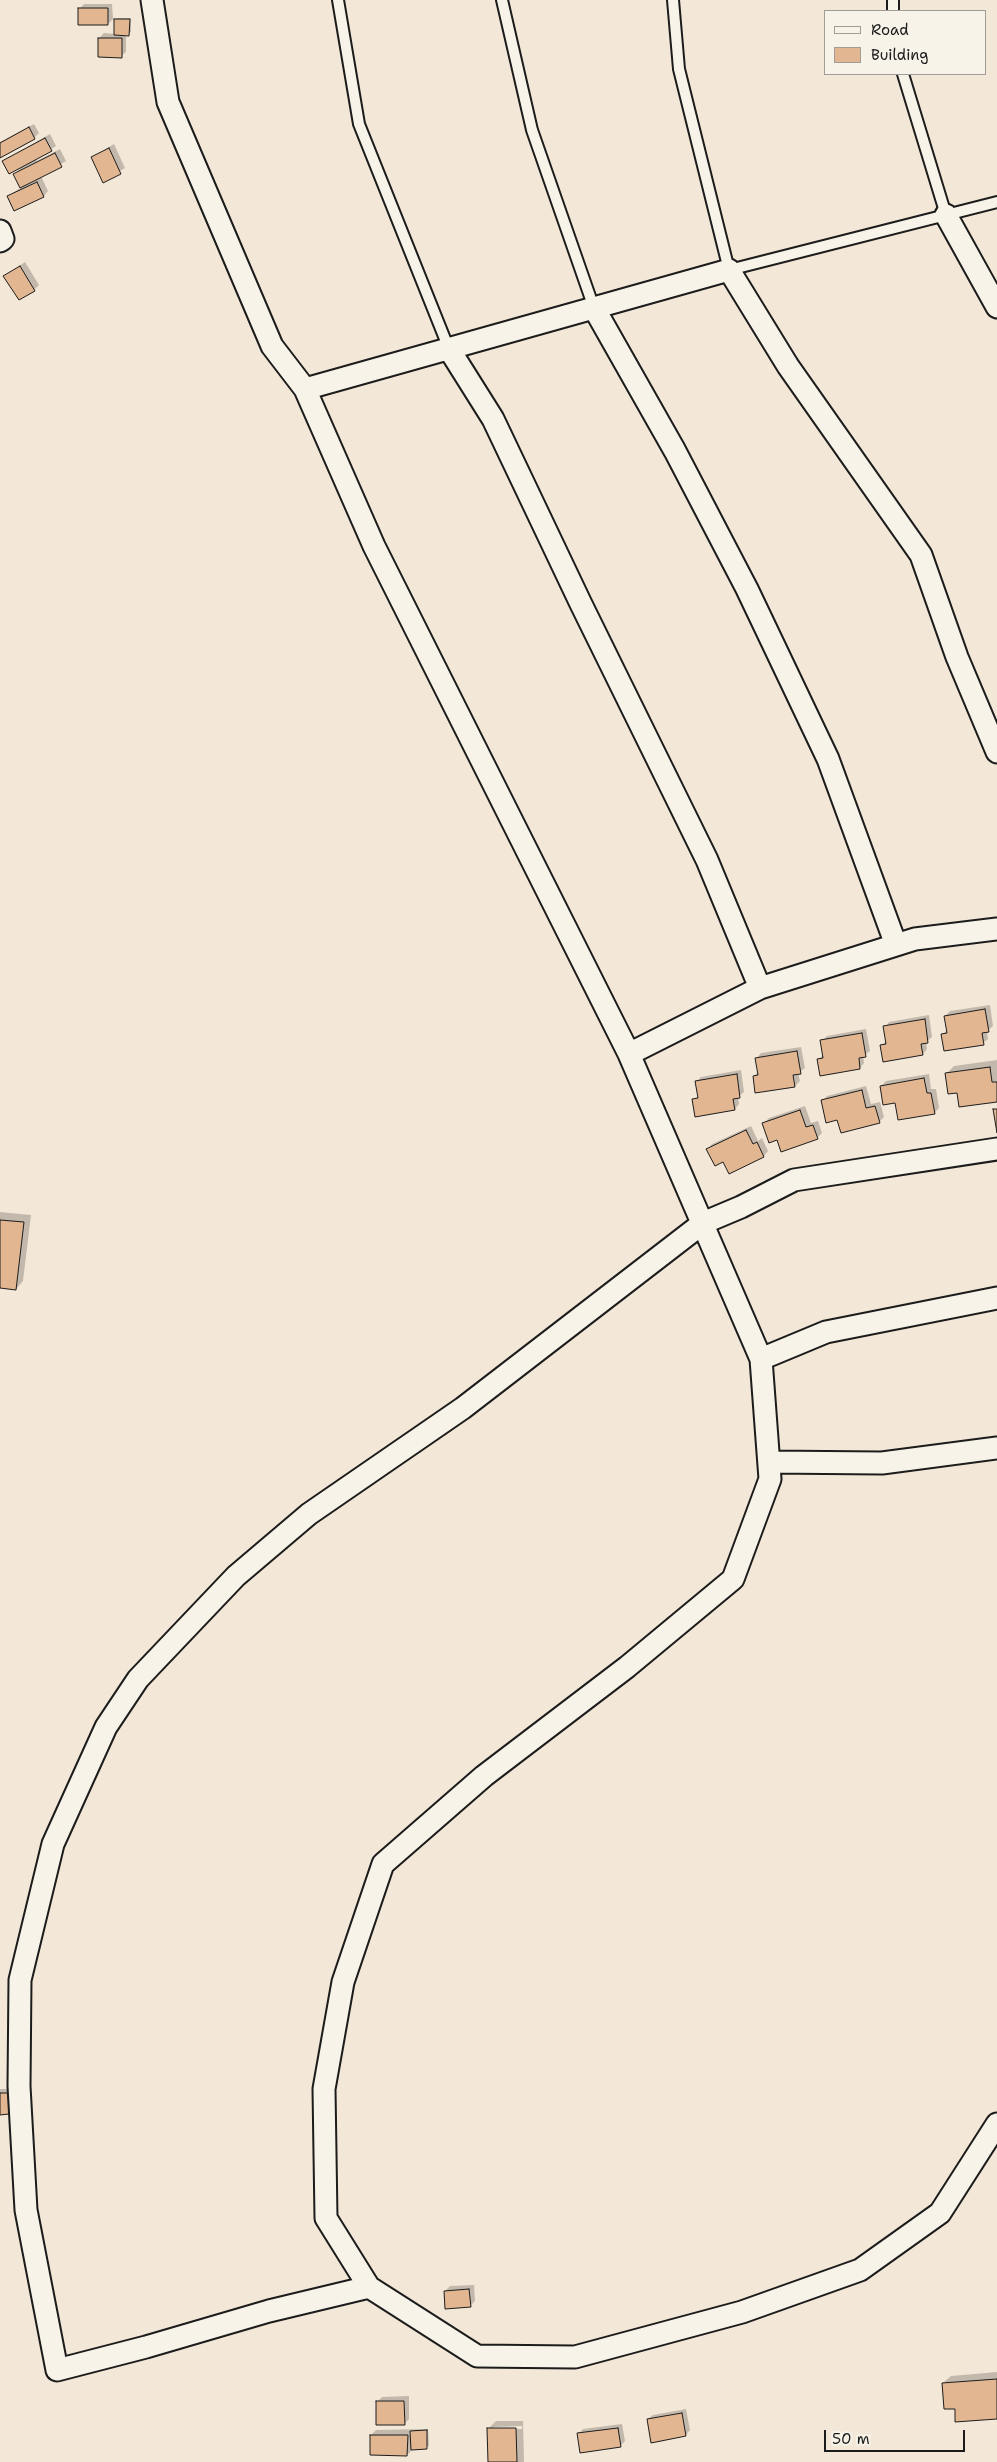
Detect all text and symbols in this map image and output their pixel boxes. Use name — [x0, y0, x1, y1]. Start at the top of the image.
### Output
legend — [824, 10, 987, 75]
text: Road — [871, 20, 909, 40]
text: Building — [871, 45, 928, 65]
scale bar — [827, 2420, 968, 2452]
text: 50 m — [832, 2429, 870, 2449]

